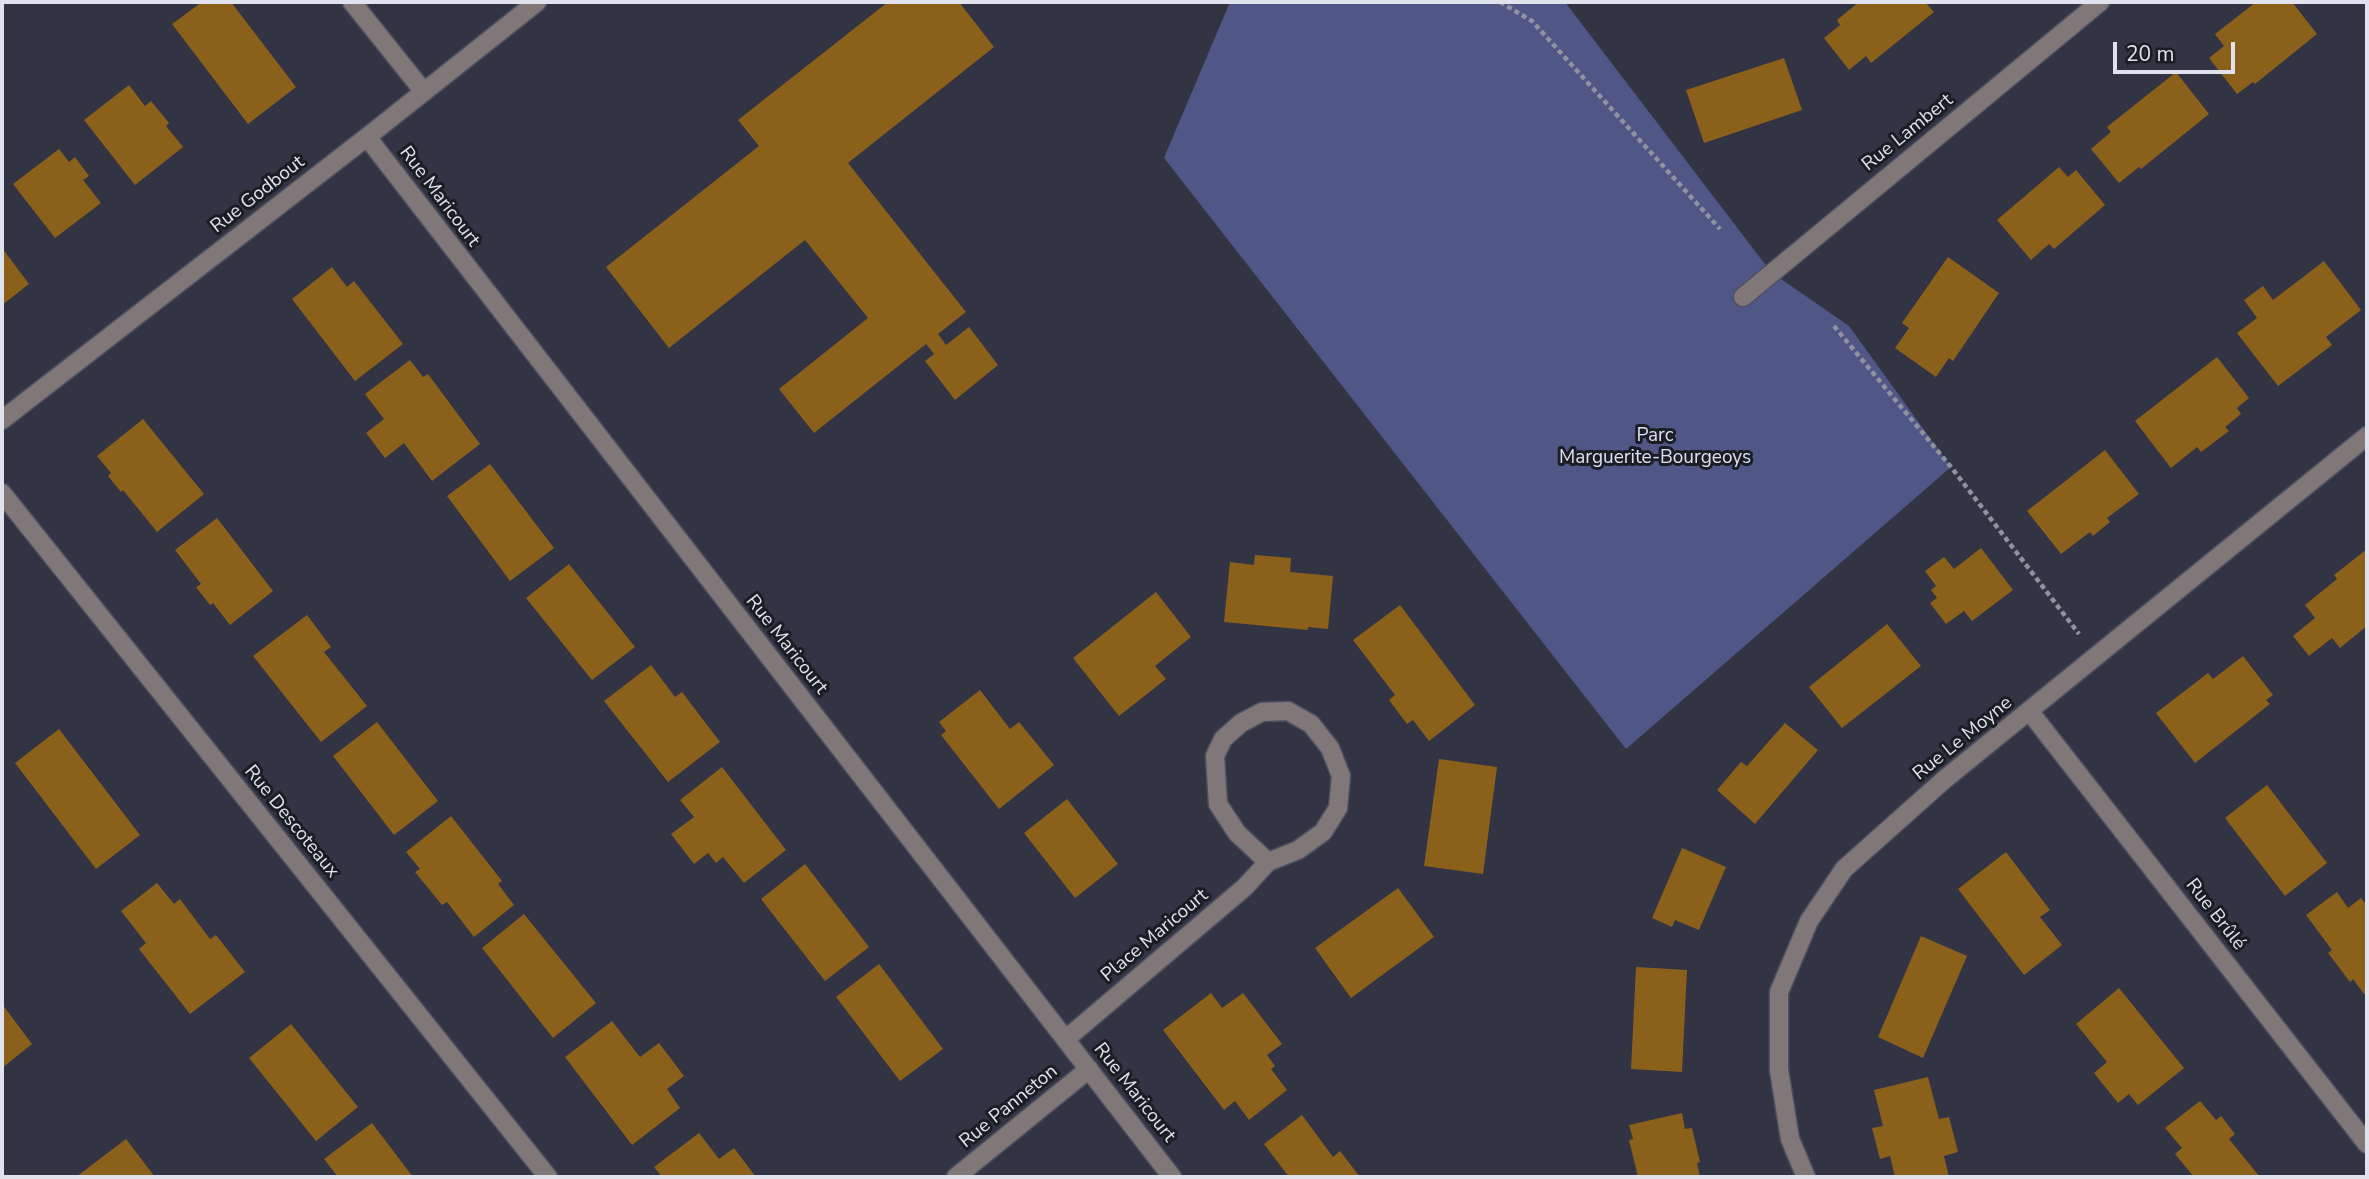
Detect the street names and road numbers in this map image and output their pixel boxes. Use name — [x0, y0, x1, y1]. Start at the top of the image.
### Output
street label: Rue Lambert — [1858, 89, 1958, 177]
street label: Rue Maricourt — [394, 142, 484, 252]
street label: Rue Godbout — [207, 151, 309, 239]
street label: Rue Maricourt — [740, 591, 832, 699]
street label: Rue Le Moyne — [1909, 692, 2017, 786]
street label: Rue Descoteaux — [239, 761, 343, 883]
street label: Rue Brûlé — [2180, 875, 2250, 955]
street label: Place Maricourt — [1097, 885, 1213, 987]
street label: Rue Maricourt — [1088, 1039, 1180, 1147]
street label: Rue Panneton — [955, 1061, 1063, 1153]

